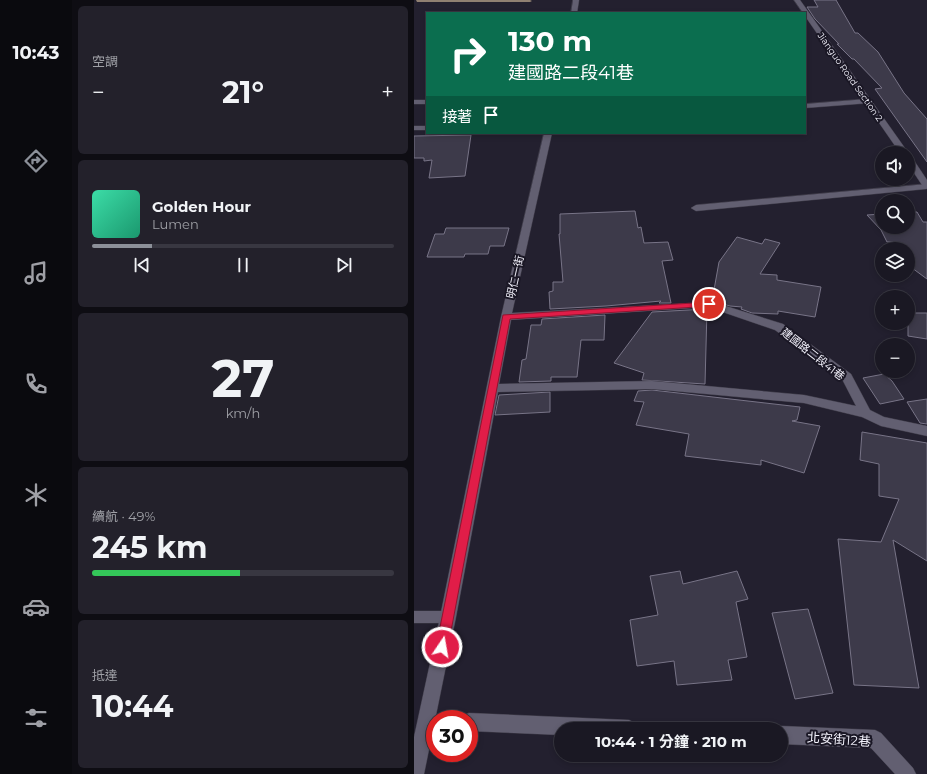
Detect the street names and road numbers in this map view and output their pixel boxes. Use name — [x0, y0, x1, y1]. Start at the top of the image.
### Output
street label: Jianguo Road Section 2 — [815, 29, 885, 123]
street label: 明仁一街 — [503, 254, 527, 300]
street label: 建國路二段41巷 — [778, 325, 848, 383]
street label: 北安街12巷 — [806, 729, 872, 749]

